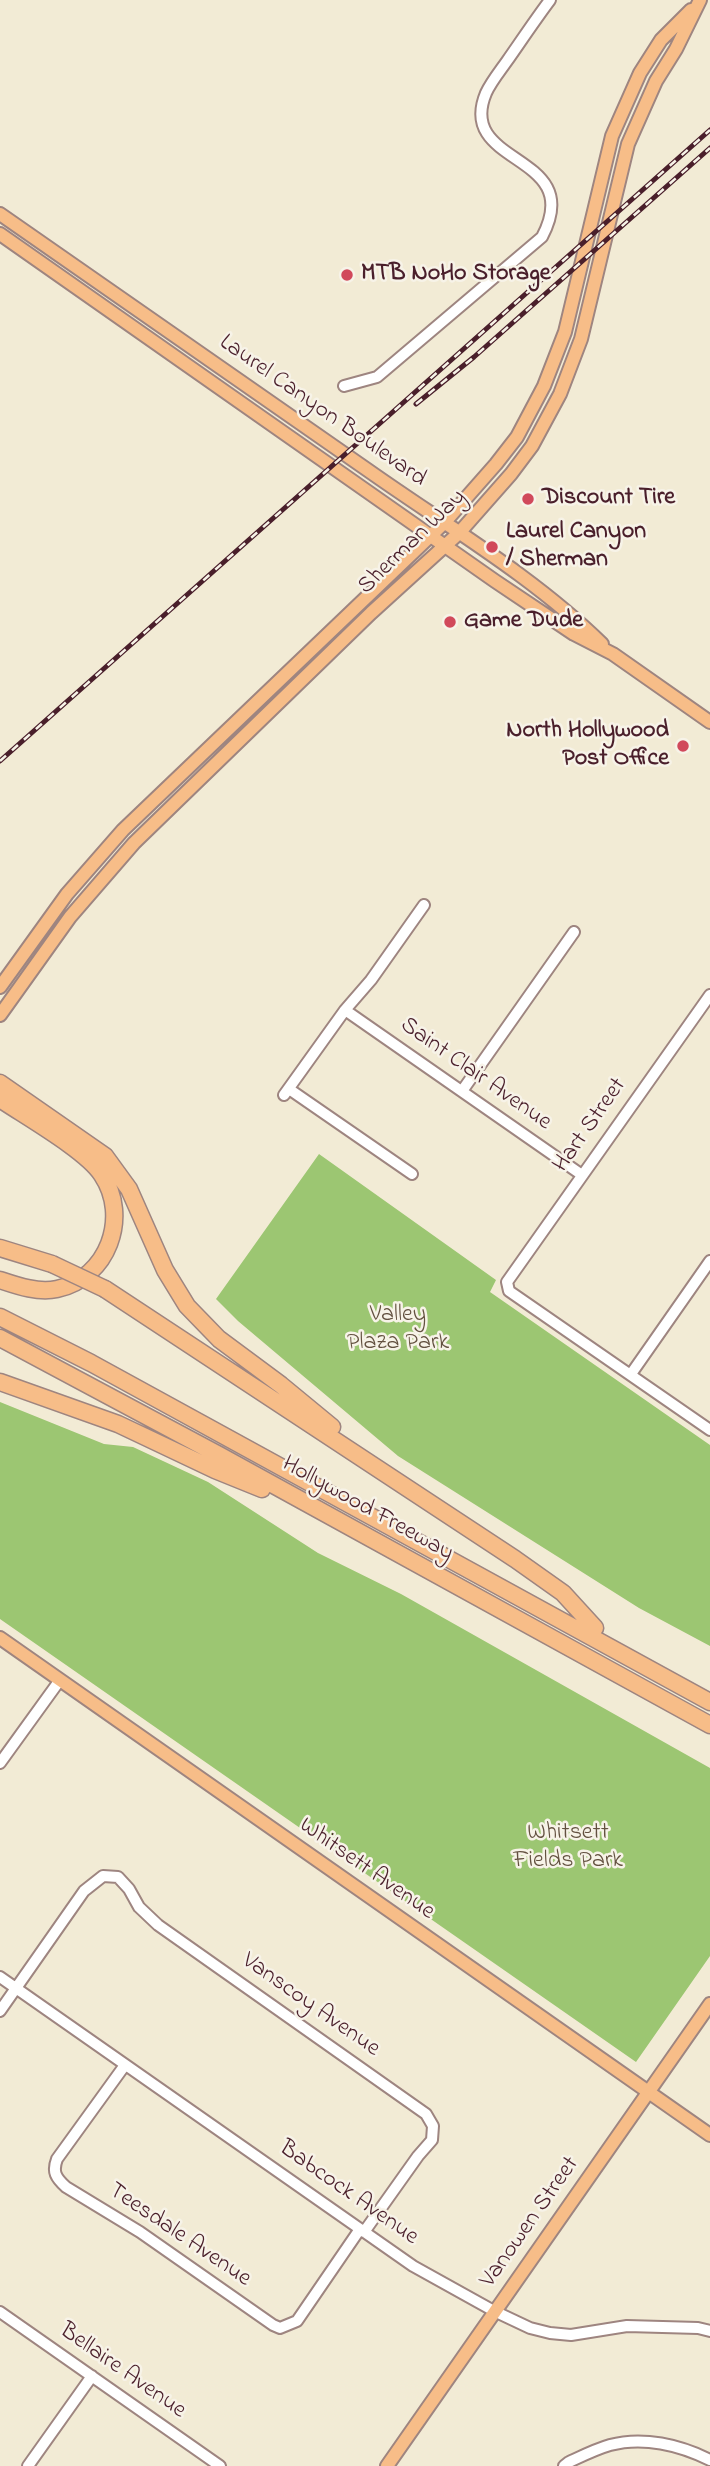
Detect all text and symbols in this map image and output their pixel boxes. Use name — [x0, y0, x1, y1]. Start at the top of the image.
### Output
place label: MTB NoHo Storage — [361, 261, 550, 289]
marker: MTB NoHo Storage — [339, 267, 355, 283]
street label: Laurel Canyon Boulevard — [213, 330, 431, 494]
street label: Sherman Way — [353, 484, 473, 602]
place label: Discount Tire — [542, 485, 675, 513]
marker: Discount Tire — [520, 491, 536, 507]
place label: Laurel Canyon / Sherman — [506, 519, 646, 575]
marker: Laurel Canyon / Sherman — [484, 539, 500, 555]
place label: Game Dude — [464, 608, 583, 636]
marker: Game Dude — [442, 614, 458, 630]
place label: North Hollywood Post Office — [506, 718, 669, 774]
marker: North Hollywood Post Office — [675, 738, 691, 754]
street label: Saint Clair Avenue — [394, 1012, 556, 1138]
street label: Hart Street — [548, 1073, 634, 1179]
park label: Valley Plaza Park — [347, 1302, 449, 1358]
street label: Hollywood Freeway — [276, 1451, 458, 1569]
street label: Whitsett Avenue — [293, 1813, 439, 1927]
park label: Whitsett Fields Park — [513, 1820, 623, 1876]
street label: Vanscoy Avenue — [235, 1948, 385, 2064]
street label: Babcock Avenue — [273, 2135, 423, 2253]
street label: Vanowen Street — [475, 2152, 587, 2294]
street label: Teesdale Avenue — [102, 2178, 256, 2294]
street label: Bellaire Avenue — [53, 2318, 191, 2426]

